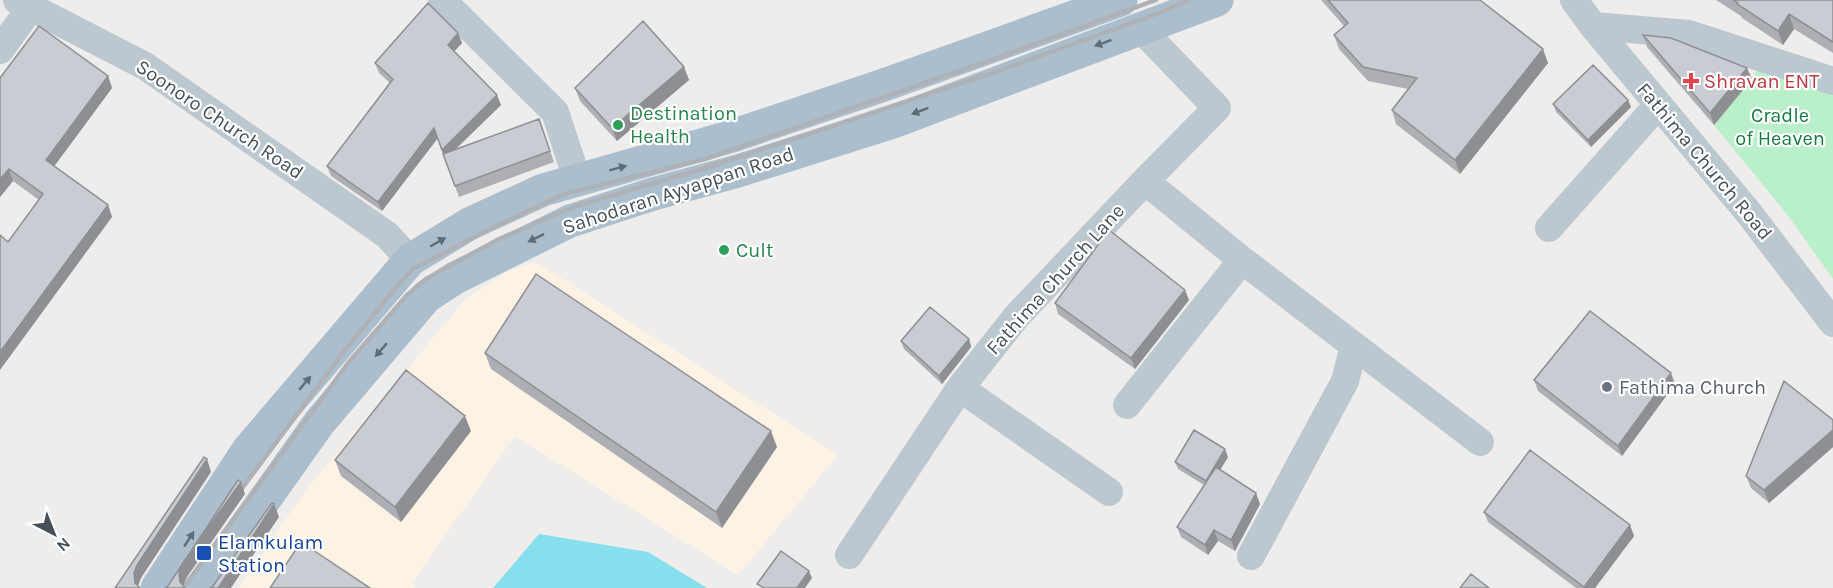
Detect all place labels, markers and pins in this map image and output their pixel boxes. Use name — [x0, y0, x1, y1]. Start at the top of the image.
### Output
place label: Shravan ENT — [1704, 70, 1819, 93]
marker: Shravan ENT — [1682, 72, 1700, 90]
place label: Destination Health — [630, 102, 737, 148]
marker: Destination Health — [611, 118, 625, 132]
place label: Cult — [736, 239, 774, 262]
marker: Cult — [717, 243, 731, 257]
place label: Fathima Church — [1619, 376, 1766, 399]
marker: Fathima Church — [1600, 380, 1614, 394]
place label: Elamkulam Station — [218, 531, 323, 577]
marker: Elamkulam Station — [195, 544, 213, 562]

